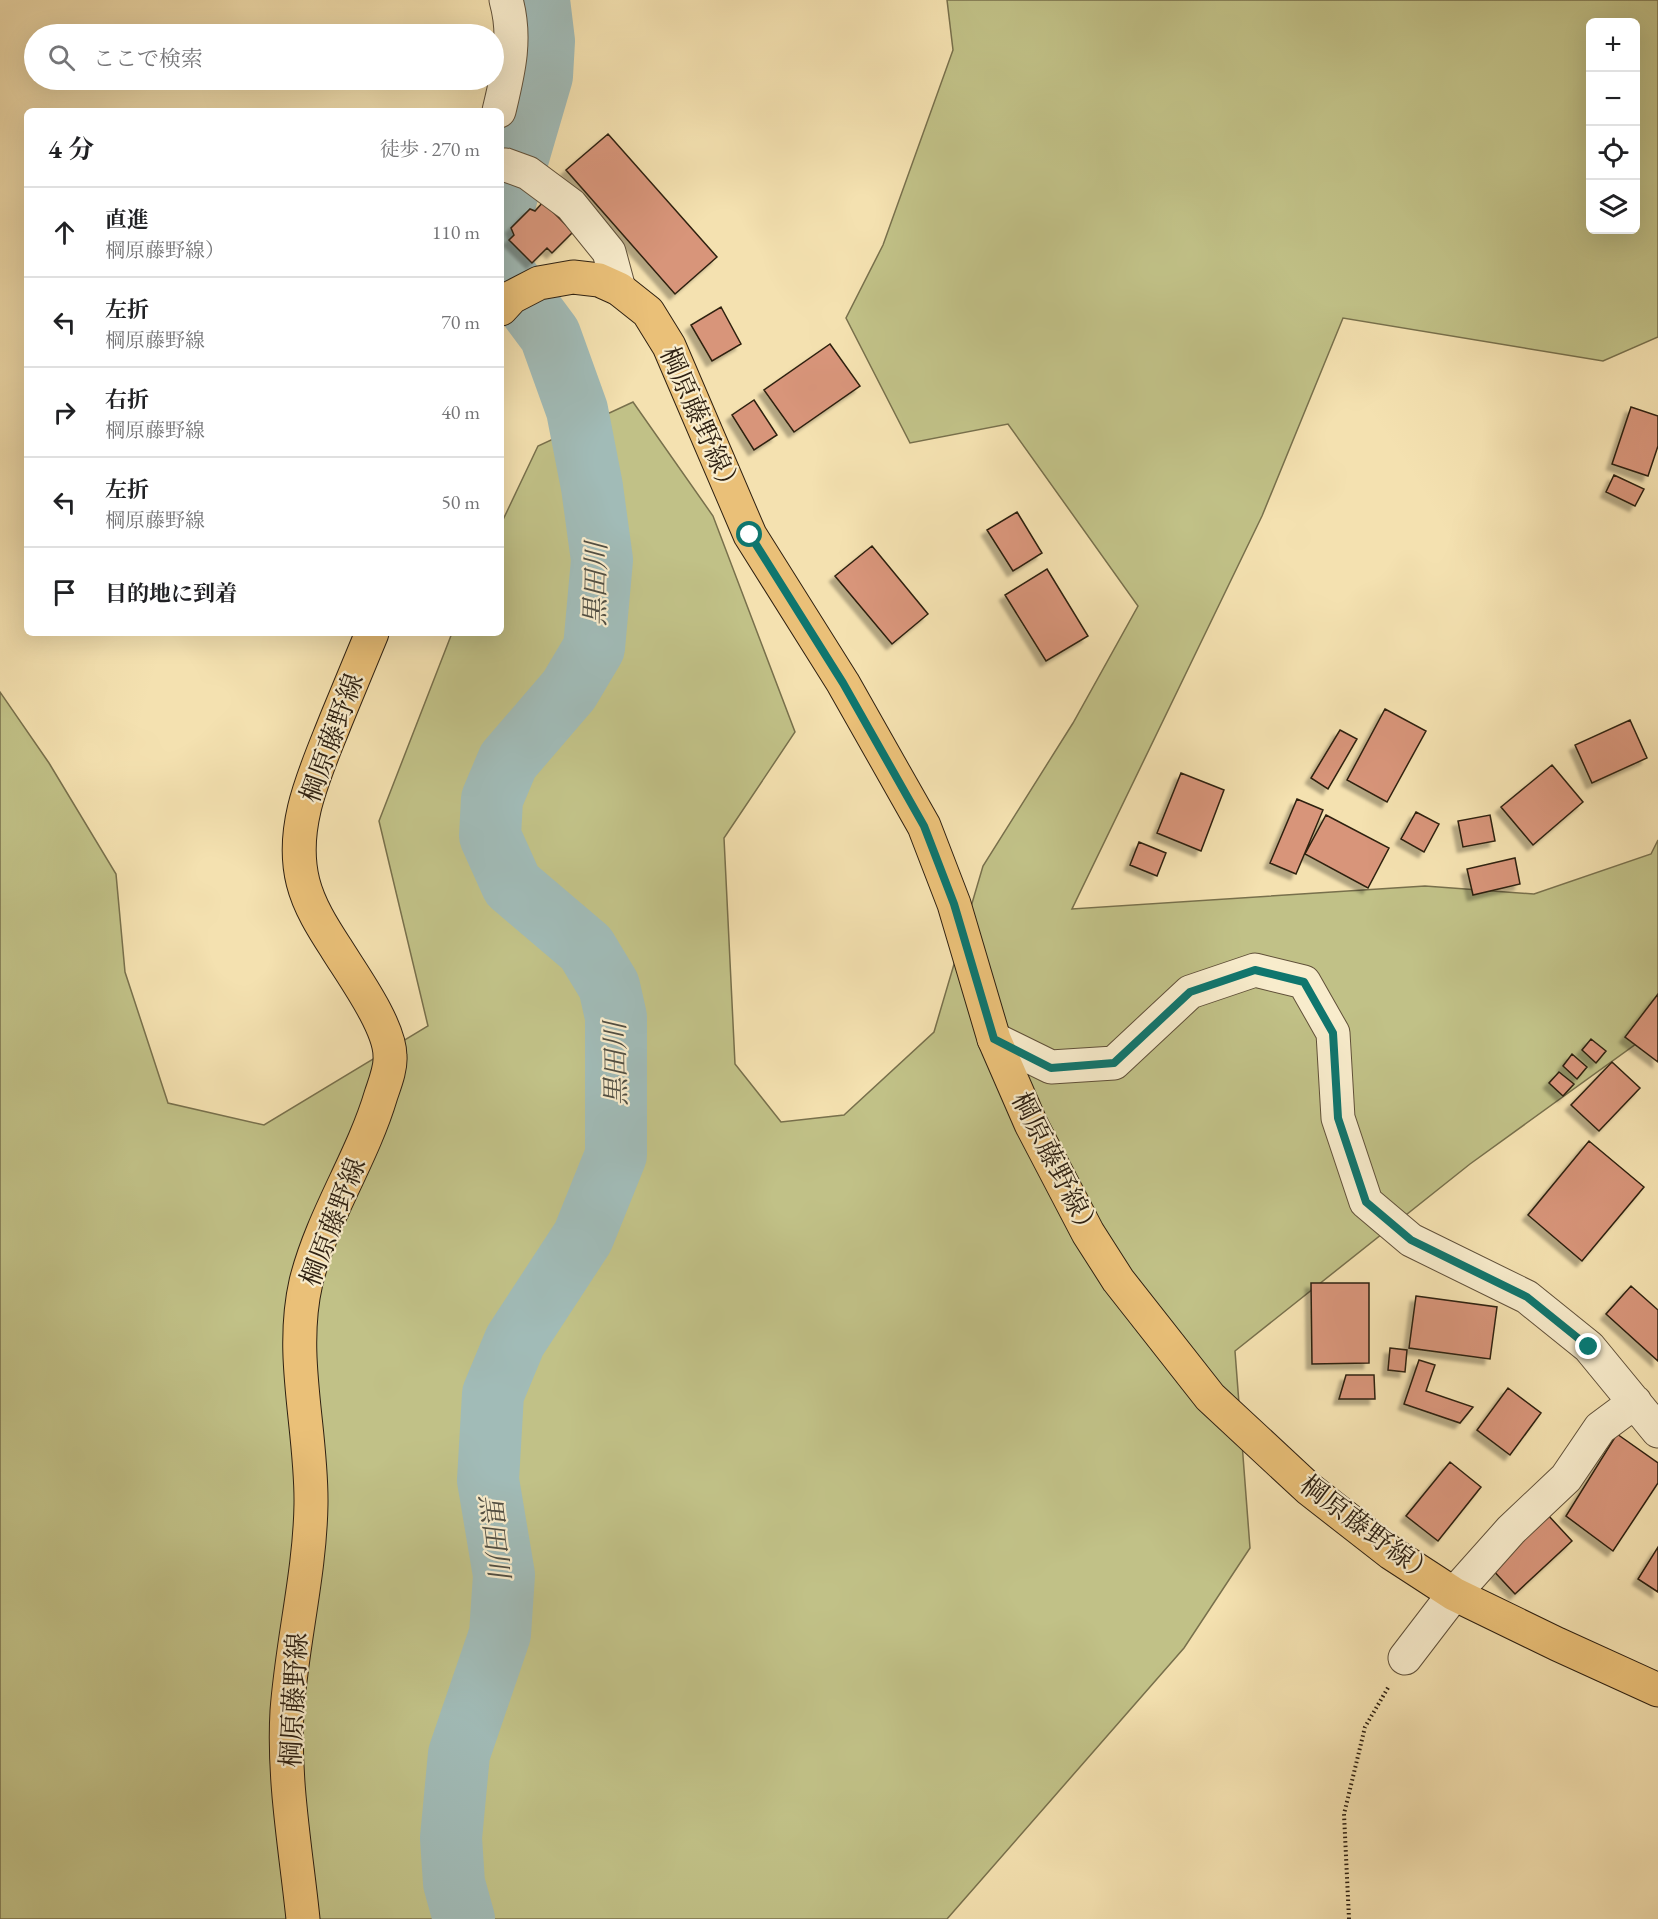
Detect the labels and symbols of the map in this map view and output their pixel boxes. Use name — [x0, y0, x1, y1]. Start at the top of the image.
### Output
street label: 棡原藤野線） — [653, 341, 750, 503]
route start — [736, 521, 762, 547]
water label: 黒田川 — [576, 539, 614, 626]
street label: 棡原藤野線 — [292, 668, 371, 807]
water label: 黒田川 — [596, 1019, 634, 1106]
street label: 棡原藤野線） — [1004, 1086, 1109, 1246]
street label: 棡原藤野線 — [292, 1153, 373, 1291]
route end — [1575, 1333, 1601, 1359]
street label: 棡原藤野線） — [1293, 1467, 1444, 1592]
water label: 黒田川 — [472, 1492, 518, 1583]
street label: 棡原藤野線 — [272, 1632, 315, 1768]

